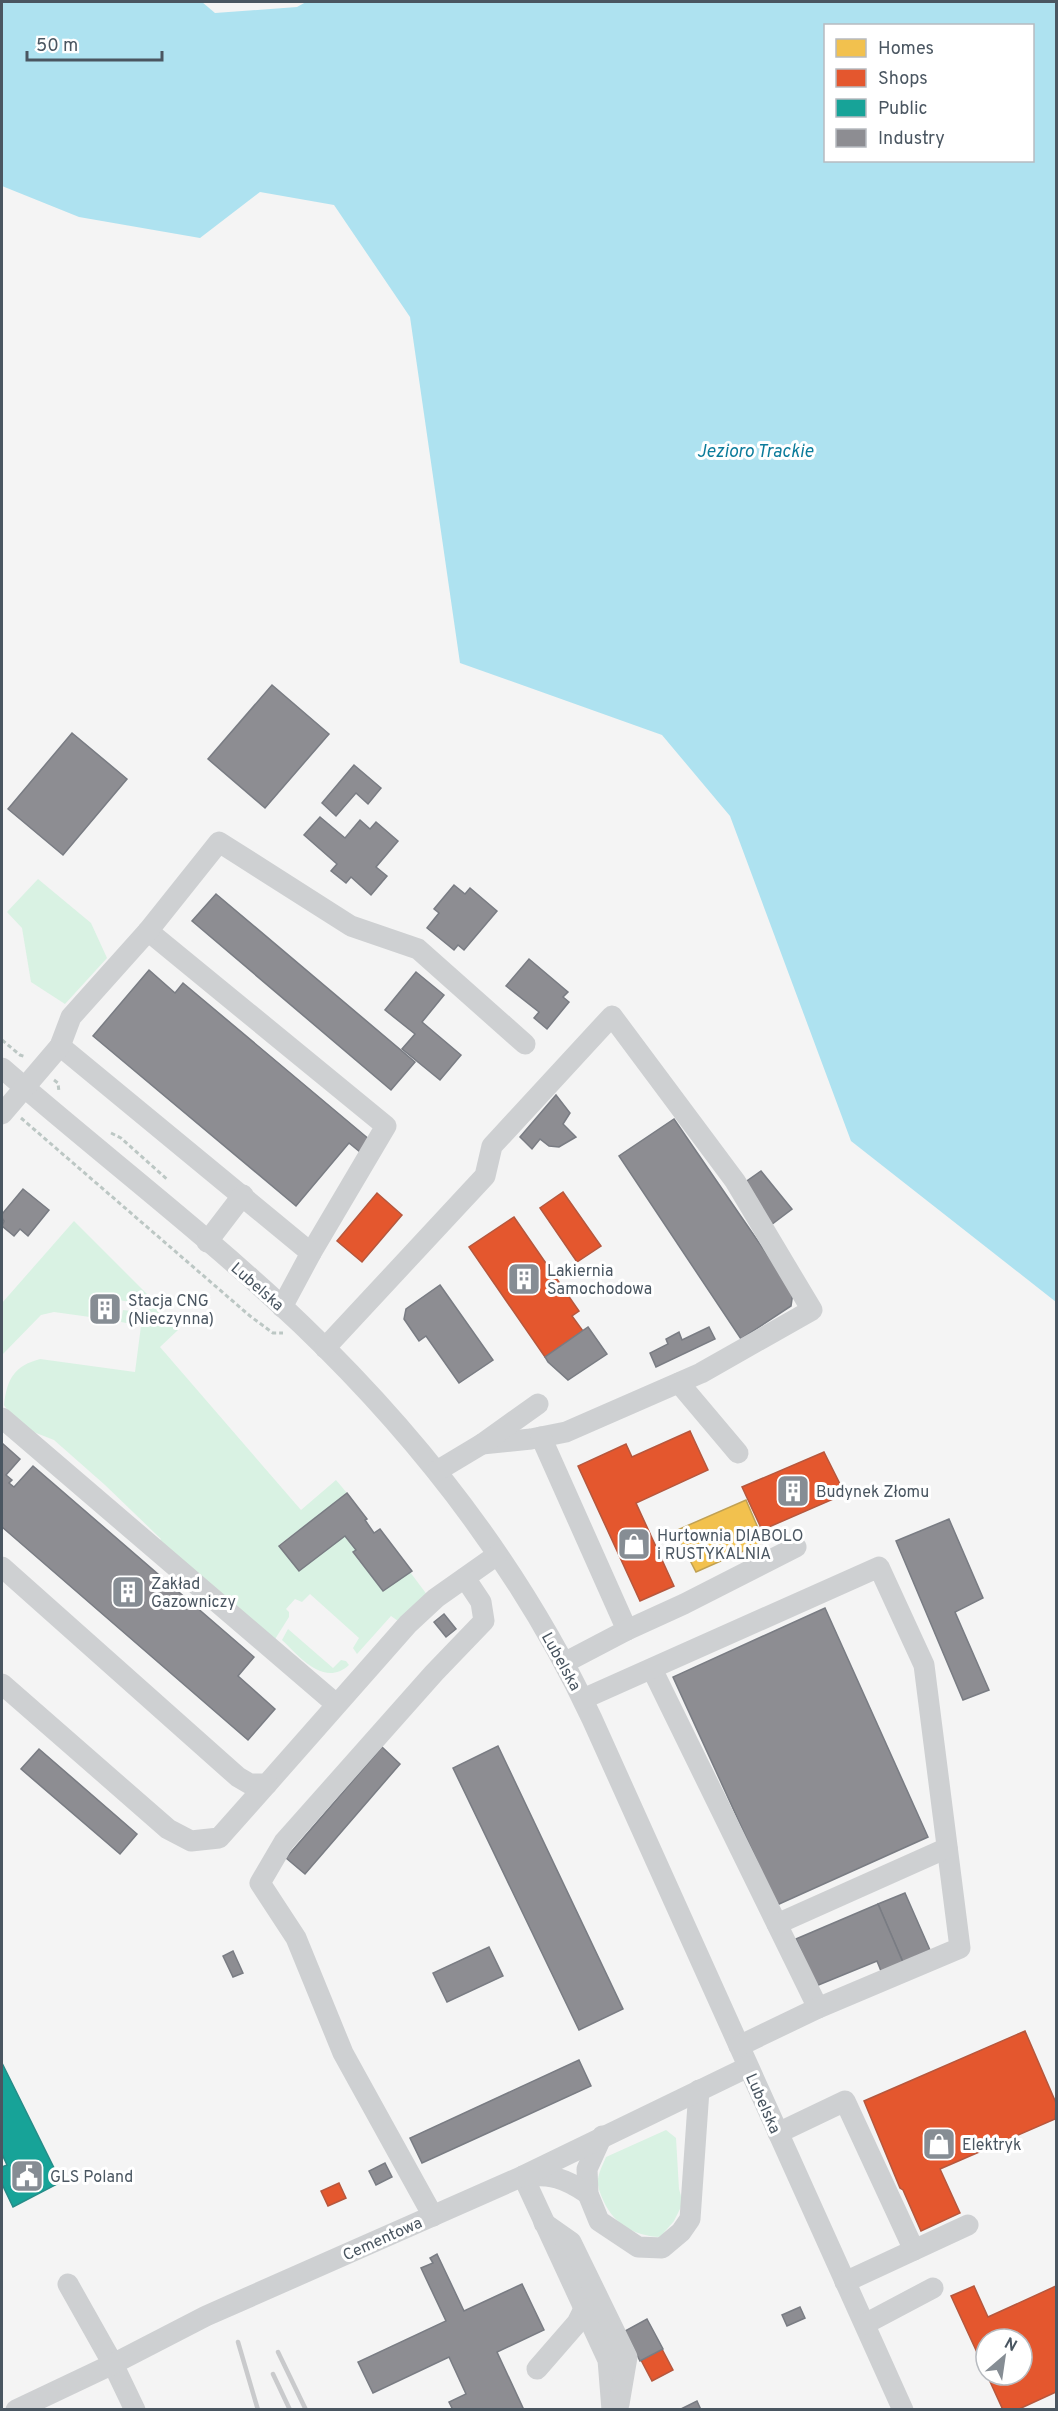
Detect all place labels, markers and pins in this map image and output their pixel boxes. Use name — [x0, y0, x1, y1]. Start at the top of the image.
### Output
building icon: Lakiernia Samochodowa — [506, 1261, 542, 1297]
place label: Lakiernia Samochodowa — [547, 1262, 652, 1300]
building icon: Stacja CNG (Nieczynna) — [87, 1291, 123, 1327]
place label: Stacja CNG (Nieczynna) — [128, 1292, 214, 1330]
building icon: Budynek Złomu — [775, 1473, 811, 1509]
place label: Budynek Złomu — [816, 1483, 929, 1503]
shop icon: Hurtownia DIABOLO i RUSTYKALNIA — [616, 1526, 652, 1562]
place label: Hurtownia DIABOLO i RUSTYKALNIA — [657, 1527, 803, 1565]
building icon: Zakład Gazowniczy — [110, 1574, 146, 1610]
place label: Zakład Gazowniczy — [151, 1575, 236, 1613]
shop icon: Elektryk — [921, 2126, 957, 2162]
place label: Elektryk — [962, 2136, 1021, 2156]
public building icon: GLS Poland — [9, 2158, 45, 2194]
place label: GLS Poland — [50, 2168, 133, 2188]

